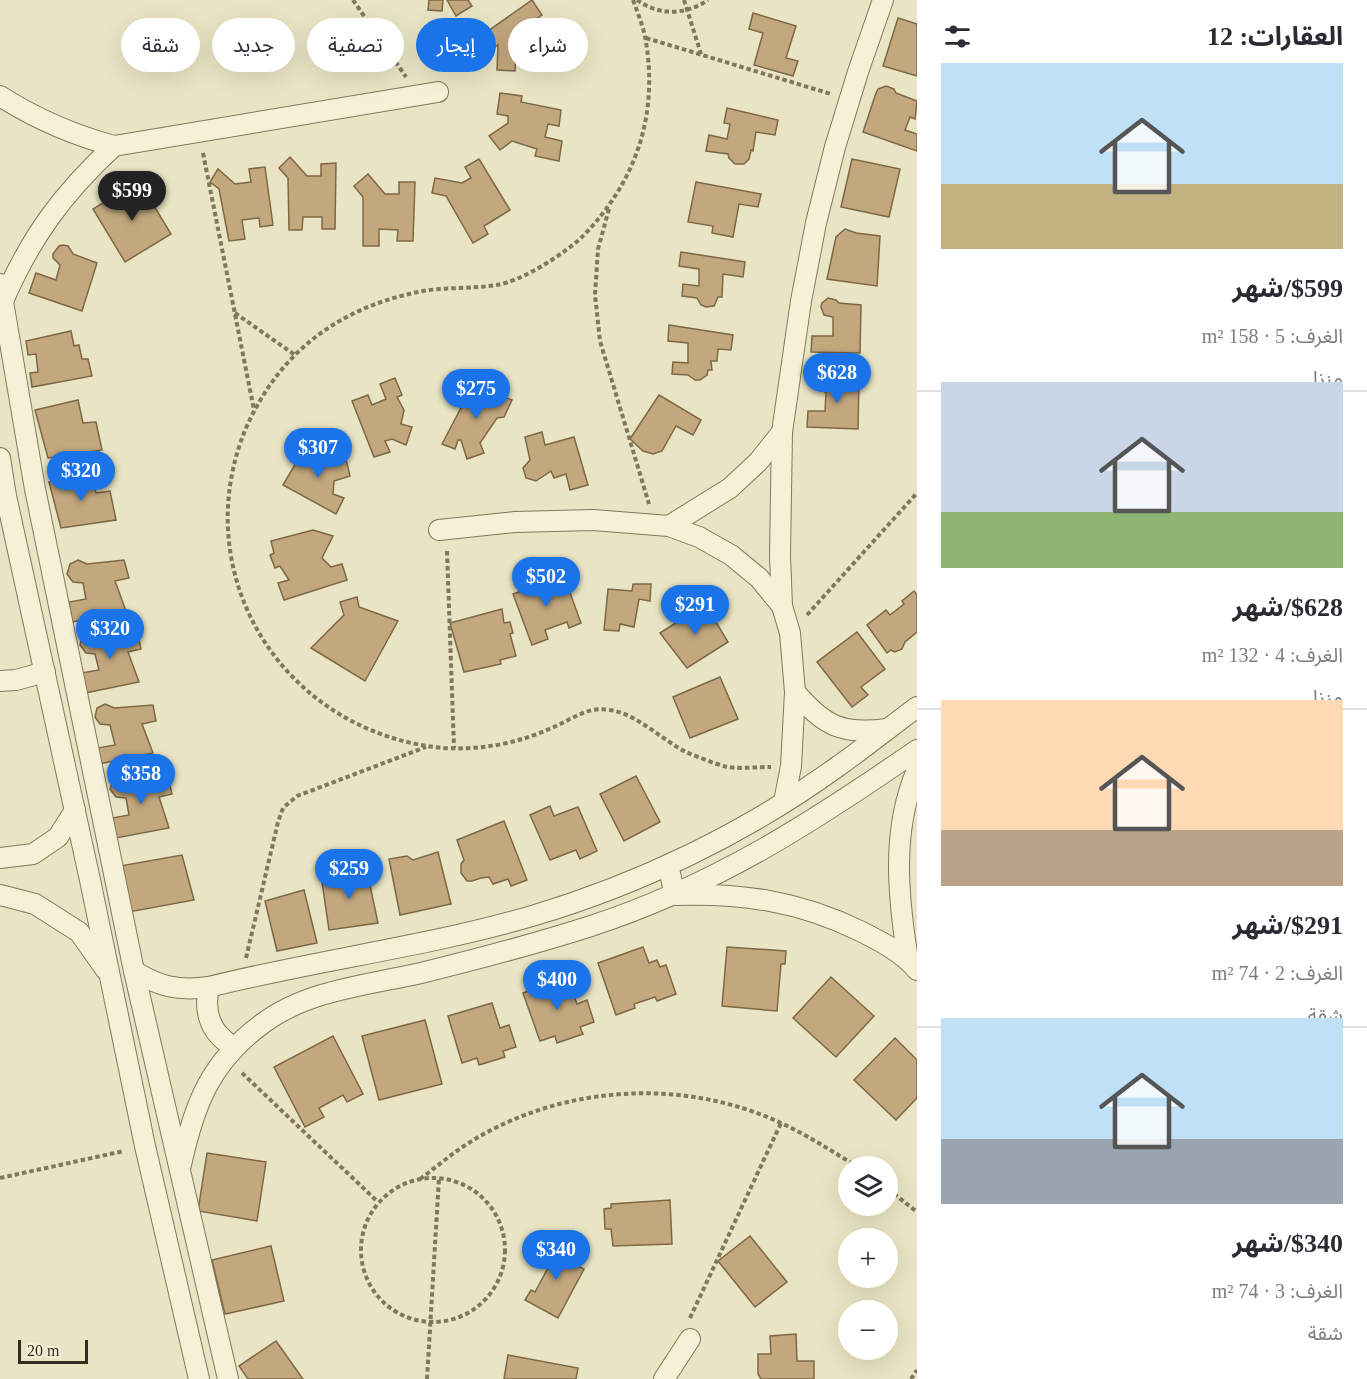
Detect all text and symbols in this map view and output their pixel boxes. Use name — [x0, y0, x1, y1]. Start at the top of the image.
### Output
chip: شقة — [121, 18, 200, 72]
chip: جديد — [212, 18, 295, 72]
chip: تصفية — [307, 18, 404, 72]
chip: إيجار — [416, 18, 496, 72]
chip: شراء — [508, 18, 588, 72]
icon: filters — [941, 20, 974, 53]
text: العقارات: 12 — [1207, 22, 1343, 51]
icon: home — [1088, 102, 1196, 210]
pin: $599 — [96, 171, 168, 222]
text: $599 — [112, 179, 152, 201]
text: $599/شهر — [1233, 274, 1343, 303]
text: الغرف: 5 · 158 m² — [1202, 325, 1343, 347]
pin: $628 — [801, 353, 873, 404]
text: $628 — [817, 361, 857, 383]
text: منزل — [1304, 367, 1343, 389]
pin: $275 — [440, 369, 512, 420]
text: $275 — [456, 377, 496, 399]
icon: home — [1088, 421, 1196, 529]
pin: $307 — [282, 428, 354, 479]
text: $307 — [298, 436, 338, 458]
pin: $320 — [45, 451, 117, 502]
text: $320 — [61, 459, 101, 481]
pin: $502 — [510, 557, 582, 608]
text: $502 — [526, 565, 566, 587]
pin: $291 — [659, 585, 731, 636]
text: $291 — [675, 593, 715, 615]
text: $628/شهر — [1233, 593, 1343, 622]
pin: $320 — [74, 609, 146, 660]
text: $320 — [90, 617, 130, 639]
text: الغرف: 4 · 132 m² — [1202, 644, 1343, 666]
text: منزل — [1304, 686, 1343, 708]
icon: home — [1088, 739, 1196, 847]
pin: $358 — [105, 754, 177, 805]
text: $358 — [121, 762, 161, 784]
pin: $259 — [313, 849, 385, 900]
text: $259 — [329, 857, 369, 879]
text: $291/شهر — [1233, 911, 1343, 940]
pin: $400 — [521, 960, 593, 1011]
text: الغرف: 2 · 74 m² — [1212, 962, 1343, 984]
text: $400 — [537, 968, 577, 990]
text: شقة — [1308, 1004, 1343, 1026]
icon: home — [1088, 1057, 1196, 1165]
map controls — [838, 1156, 898, 1360]
button: layers — [838, 1156, 898, 1216]
button: + — [838, 1228, 898, 1288]
text: $340/شهر — [1233, 1229, 1343, 1258]
pin: $340 — [520, 1230, 592, 1281]
text: $340 — [536, 1238, 576, 1260]
text: الغرف: 3 · 74 m² — [1212, 1280, 1343, 1302]
button: − — [838, 1300, 898, 1360]
text: شقة — [1308, 1322, 1343, 1344]
scale bar — [18, 1337, 88, 1364]
text: 20 m — [27, 1342, 59, 1359]

